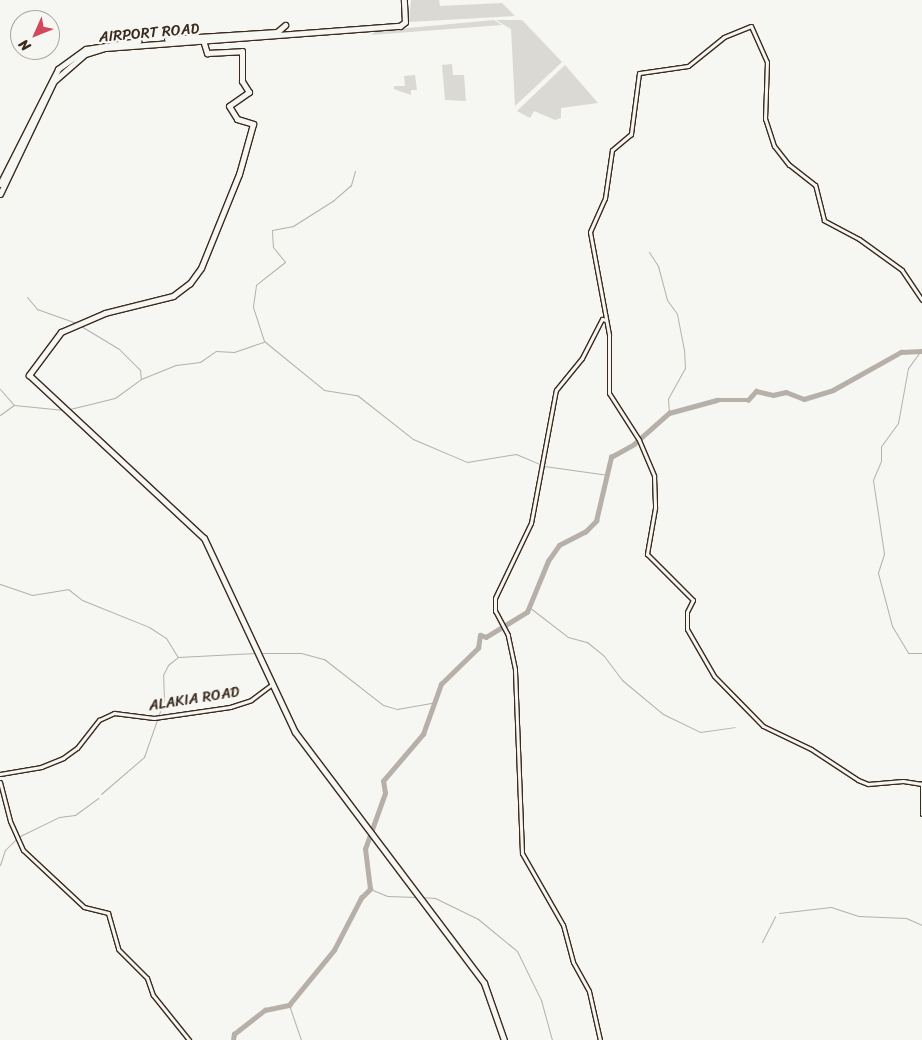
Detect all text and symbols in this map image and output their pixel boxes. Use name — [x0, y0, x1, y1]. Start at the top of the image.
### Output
north arrow — [10, 10, 60, 60]
street label: AIRPORT ROAD — [98, 20, 200, 46]
text: N — [12, 33, 37, 57]
street label: ALAKIA ROAD — [147, 683, 241, 715]

